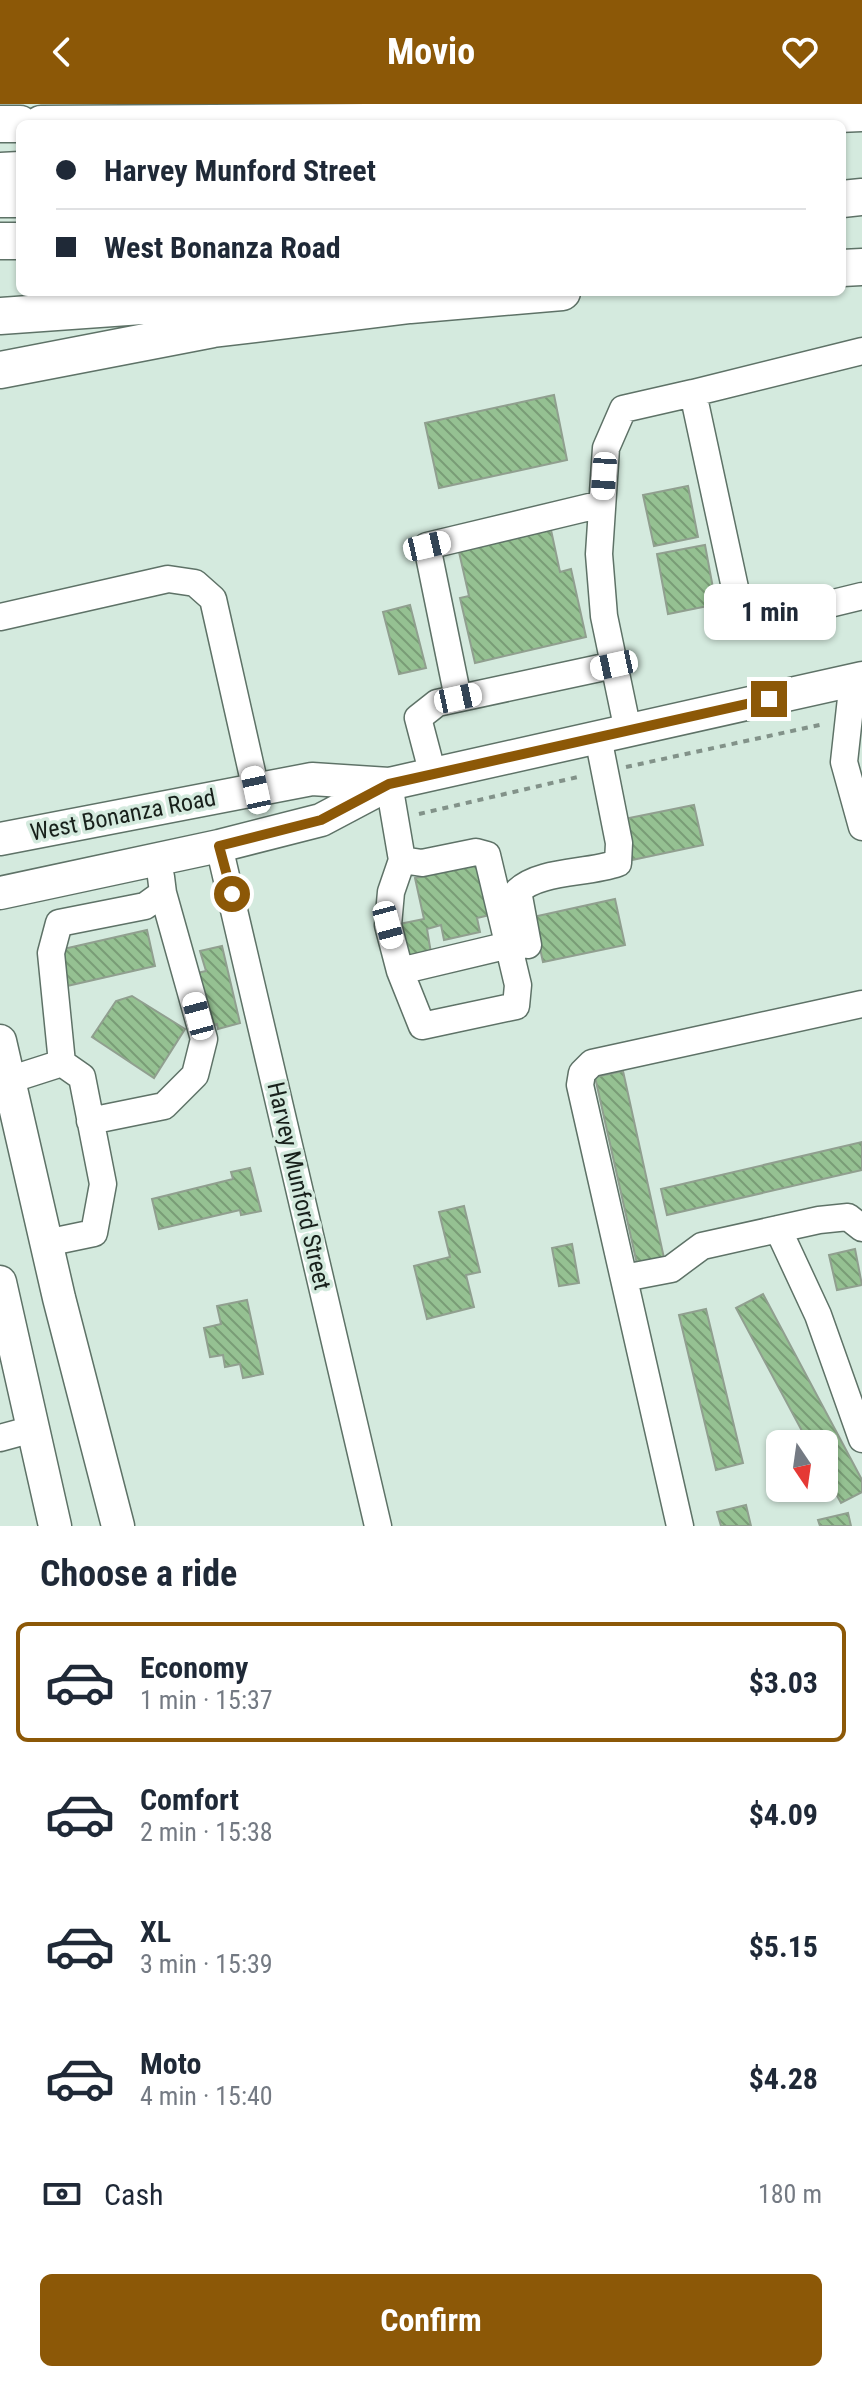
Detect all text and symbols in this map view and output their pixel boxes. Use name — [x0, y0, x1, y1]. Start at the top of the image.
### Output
icon: back — [40, 30, 84, 74]
icon: heart — [778, 30, 822, 74]
text: Movio — [387, 31, 475, 73]
text: Harvey Munford Street — [104, 153, 376, 188]
text: West Bonanza Road — [104, 230, 341, 265]
car — [590, 451, 618, 501]
car — [401, 529, 453, 563]
callout: 1 min — [703, 583, 835, 639]
text: 1 min — [741, 597, 799, 627]
car — [588, 648, 640, 682]
car — [432, 681, 484, 715]
route end — [751, 681, 787, 717]
car — [239, 764, 273, 816]
street label: West Bonanza Road — [28, 783, 218, 847]
route start — [214, 876, 250, 912]
car — [370, 899, 406, 951]
car — [180, 990, 216, 1042]
street label: Harvey Munford Street — [261, 1079, 337, 1293]
north arrow — [766, 1430, 838, 1502]
map controls — [766, 1430, 838, 1502]
text: Choose a ride — [40, 1553, 237, 1595]
icon: car — [44, 1646, 116, 1718]
text: Economy — [140, 1650, 248, 1685]
text: $3.03 — [749, 1665, 818, 1700]
text: 1 min · 15:37 — [140, 1685, 273, 1715]
icon: car — [44, 1778, 116, 1850]
text: Comfort — [140, 1782, 239, 1817]
text: $4.09 — [749, 1797, 818, 1832]
text: 2 min · 15:38 — [140, 1817, 273, 1847]
icon: car — [44, 1910, 116, 1982]
text: XL — [140, 1914, 171, 1949]
text: $5.15 — [749, 1929, 818, 1964]
text: 3 min · 15:39 — [140, 1949, 273, 1979]
icon: car — [44, 2042, 116, 2114]
text: Moto — [140, 2046, 201, 2081]
text: $4.28 — [749, 2061, 818, 2096]
text: 4 min · 15:40 — [140, 2081, 273, 2111]
icon: cash — [40, 2172, 84, 2216]
text: Cash — [104, 2177, 164, 2212]
text: 180 m — [758, 2179, 822, 2209]
button: Confirm — [40, 2274, 822, 2366]

